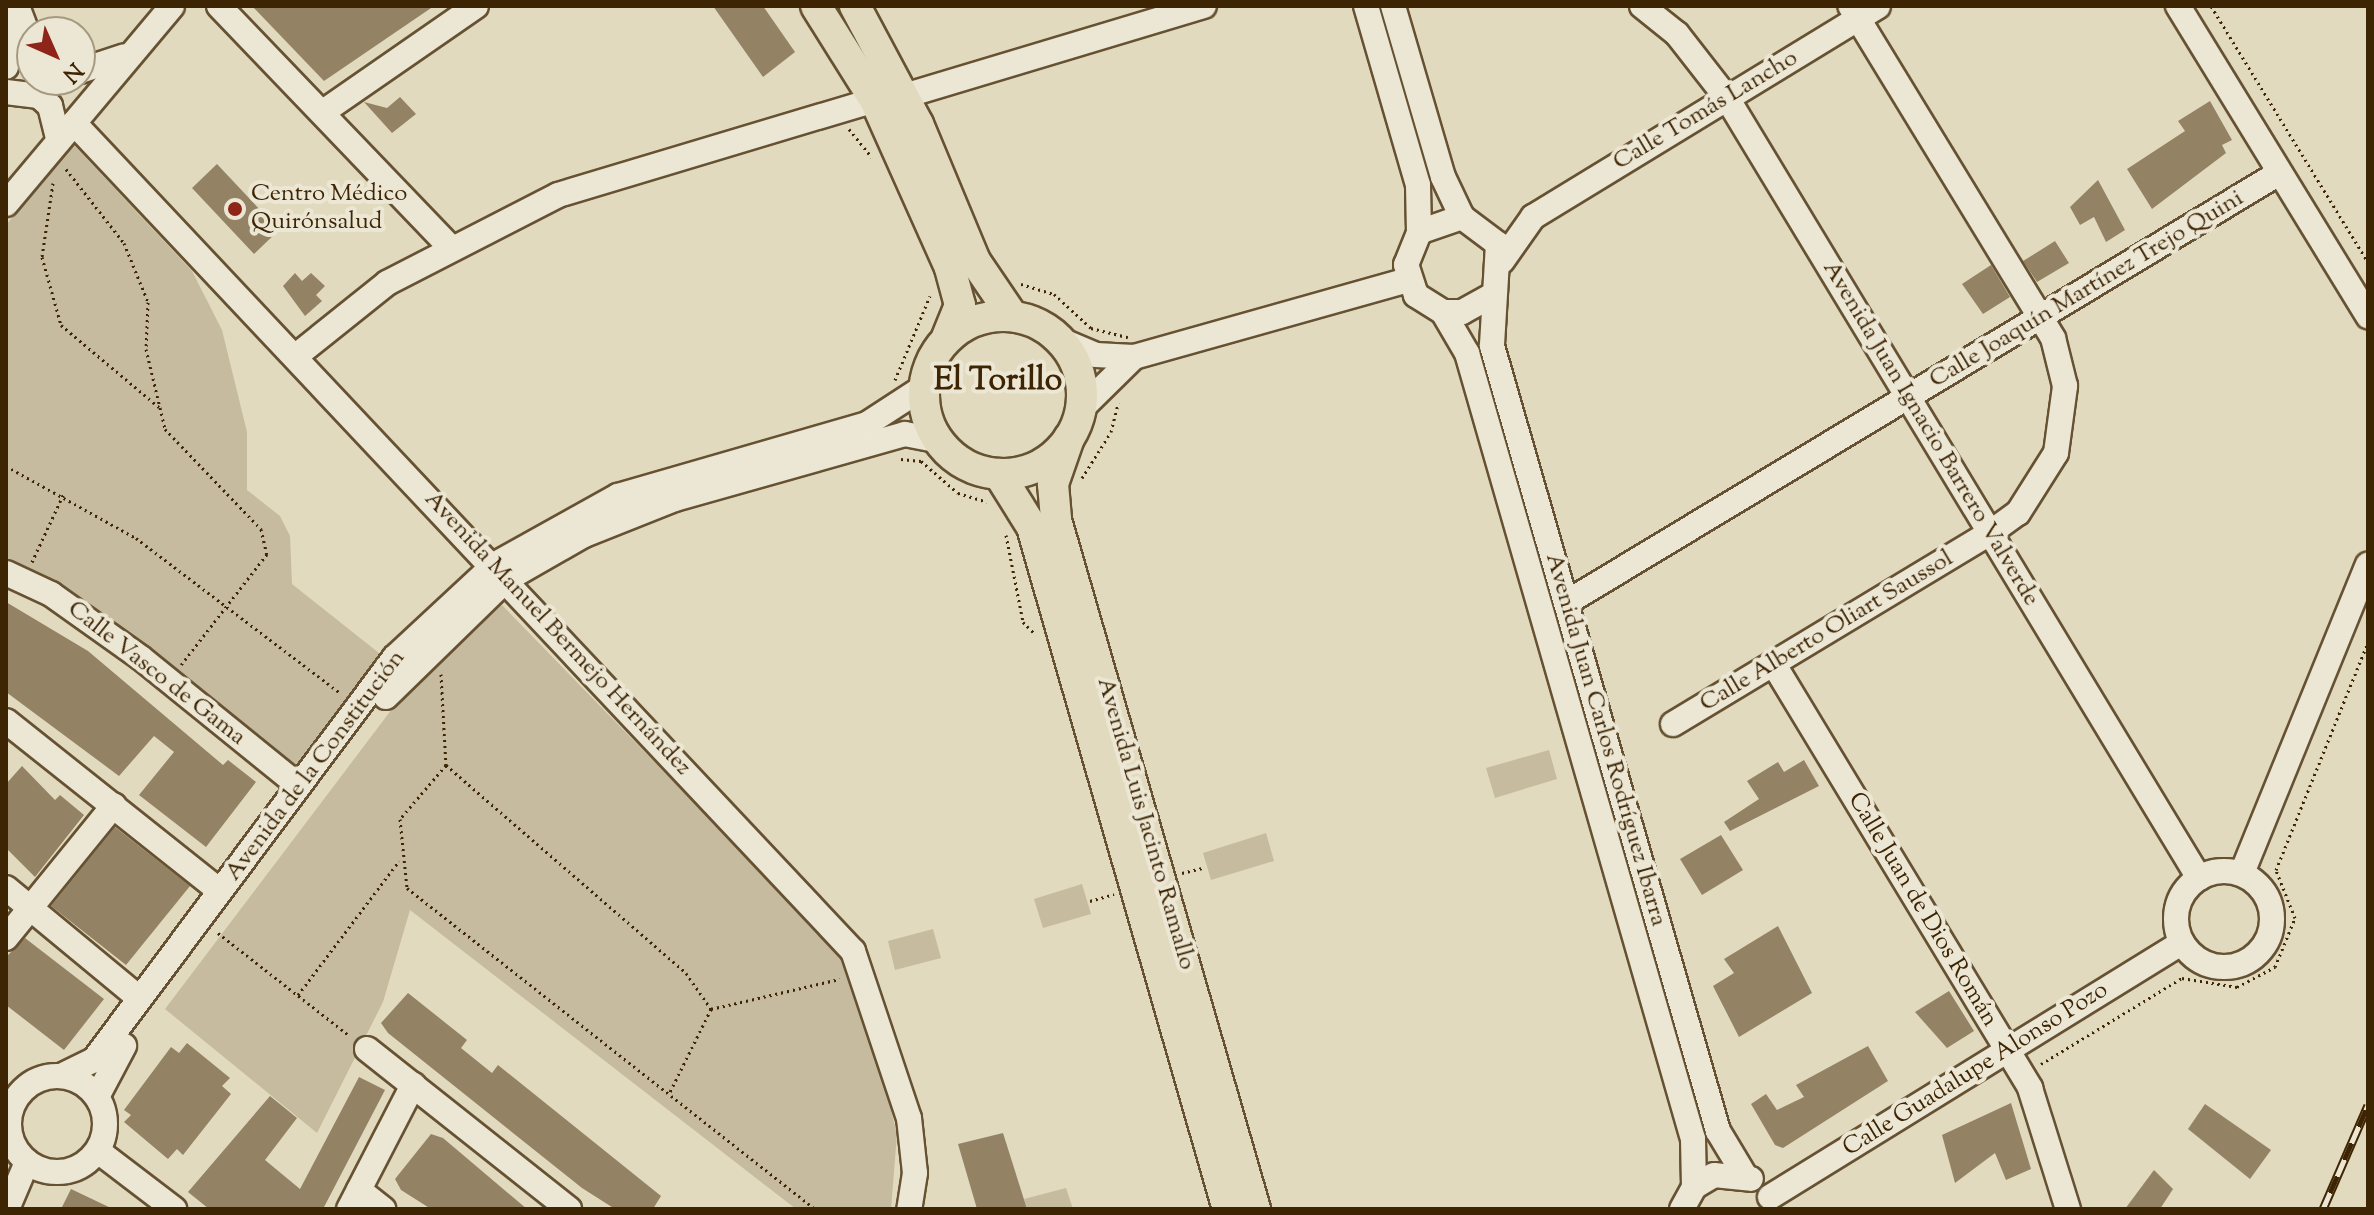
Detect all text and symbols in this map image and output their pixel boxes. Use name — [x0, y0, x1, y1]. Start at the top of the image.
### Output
north arrow — [16, 16, 96, 96]
street label: Calle Tomás Lancho — [1609, 45, 1803, 177]
text: N — [54, 54, 89, 89]
place label: Centro Médico Quirónsalud — [251, 181, 407, 237]
street label: Calle Joaquín Martínez Trejo Quini — [1925, 185, 2249, 395]
marker: Centro Médico Quirónsalud — [226, 200, 244, 218]
street label: Avenida Juan Ignacio Barrero Valverde — [1815, 256, 2045, 612]
district label: El Torillo — [934, 362, 1062, 400]
street label: Avenida Manuel Bermejo Hernández — [417, 486, 697, 782]
street label: Calle Alberto Oliart Saussol — [1695, 545, 1959, 719]
street label: Avenida Juan Carlos Rodríguez Ibarra — [1538, 550, 1672, 930]
street label: Calle Vasco de Gama — [61, 595, 251, 753]
street label: Avenida de la Constitución — [220, 645, 412, 887]
street label: Avenida Luis Jacinto Ramallo — [1089, 675, 1201, 973]
street label: Calle Juan de Dios Román — [1841, 788, 2003, 1032]
street label: Calle Guadalupe Alonso Pozo — [1838, 976, 2114, 1164]

